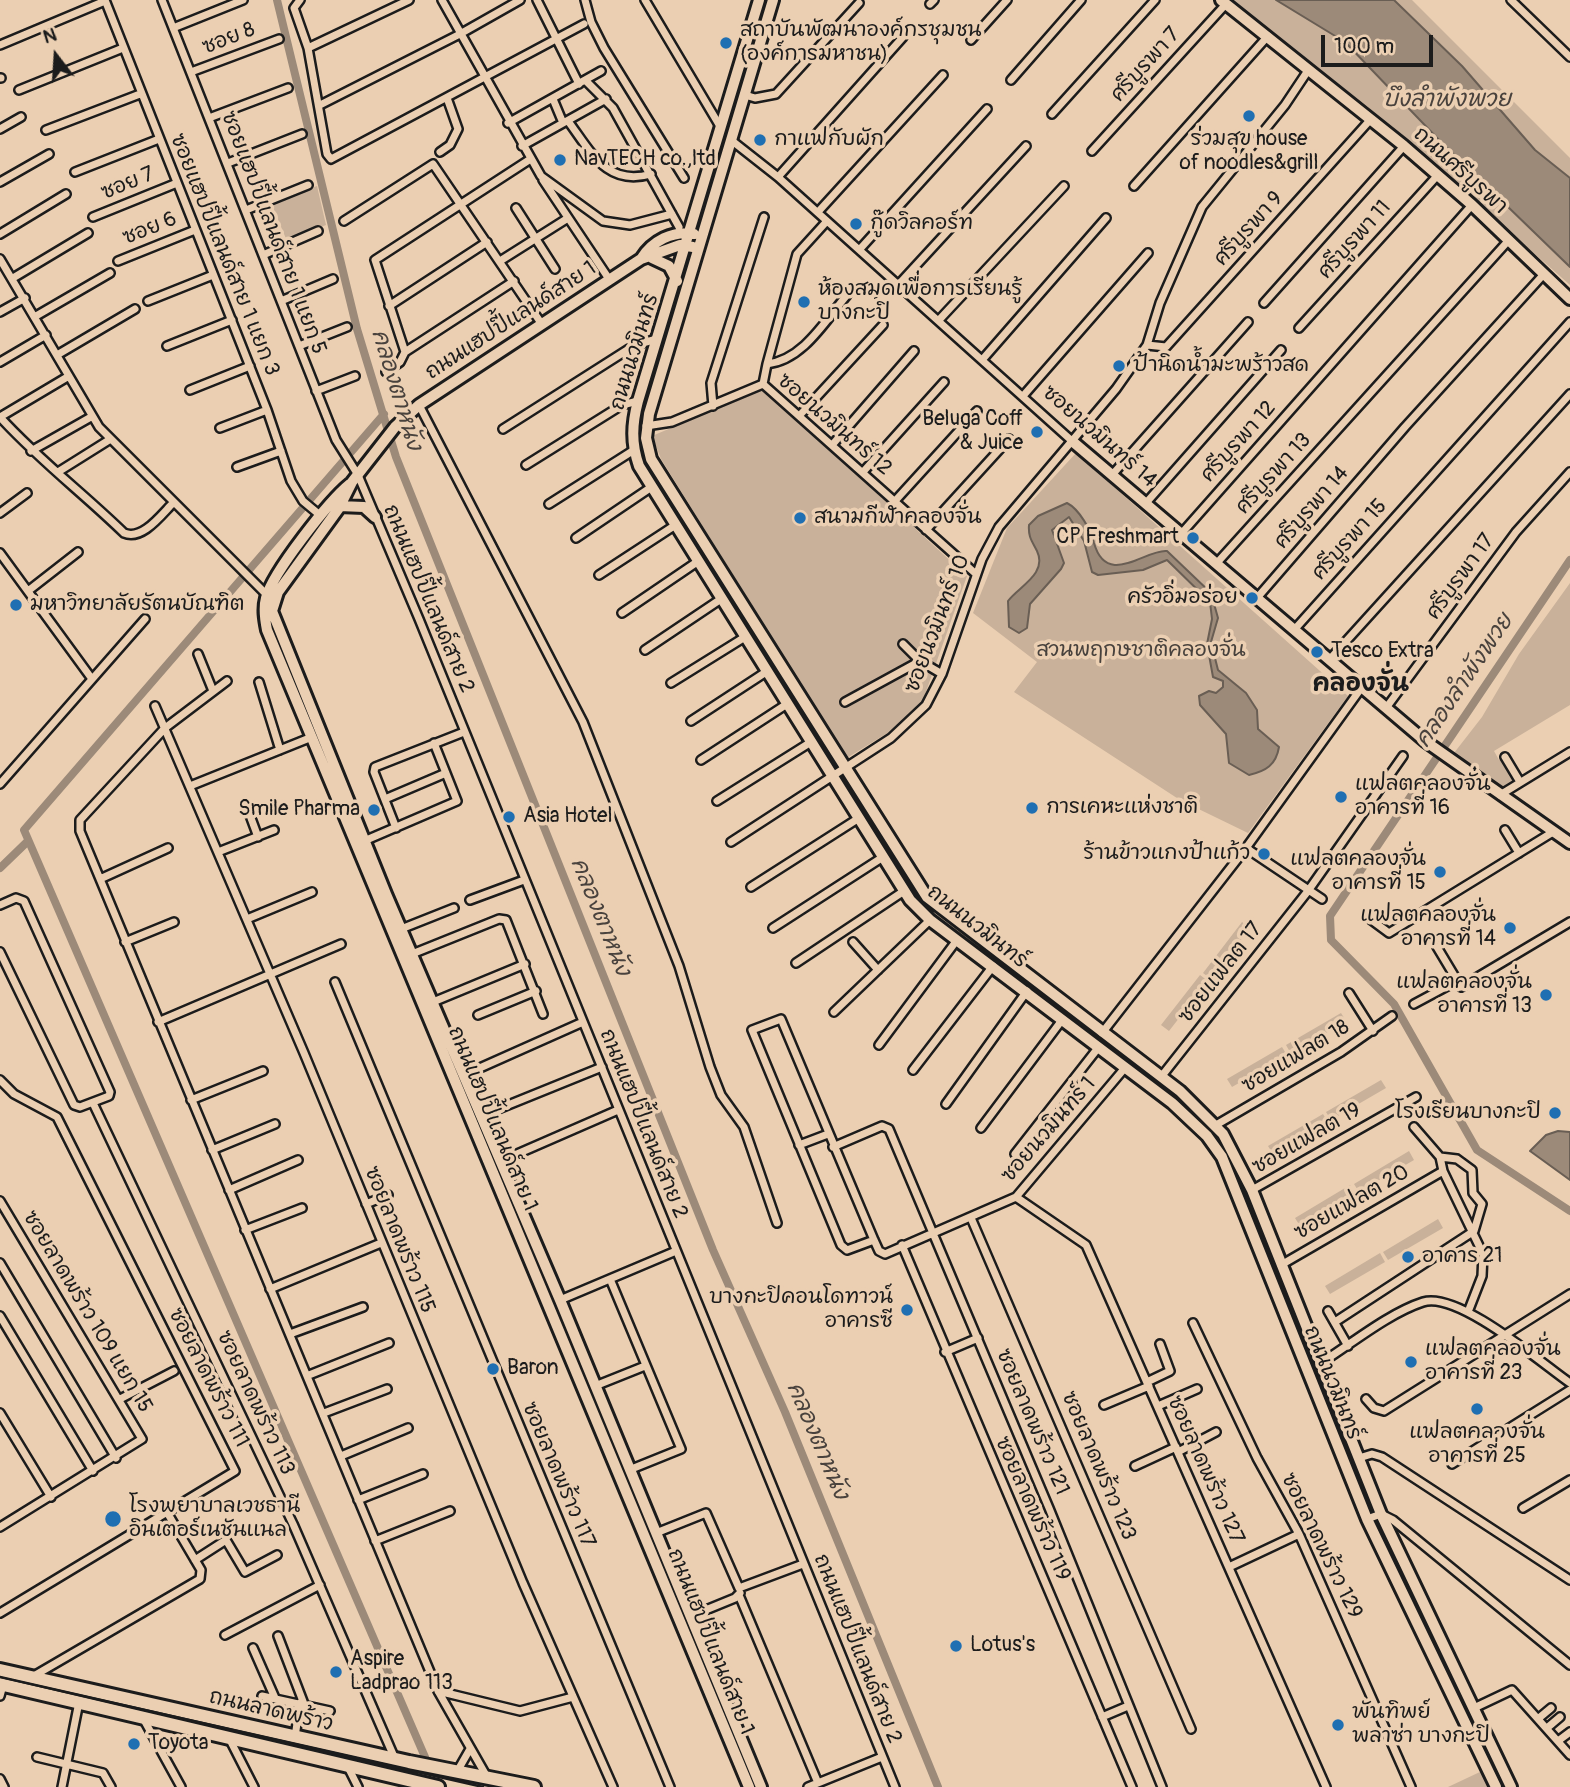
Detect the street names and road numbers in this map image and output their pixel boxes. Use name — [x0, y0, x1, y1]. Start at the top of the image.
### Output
street label: ซอย 8 — [199, 18, 259, 60]
street label: ศรีบูรพา 7 — [1106, 23, 1186, 107]
street label: ซอยแฮปปี้แลนด์สาย 1 แยก 5 — [215, 108, 331, 358]
street label: ถนนศรีบูรพา — [1408, 122, 1512, 220]
street label: ซอยแฮปปี้แลนด์สาย 1 แยก 3 — [164, 130, 284, 380]
street label: ซอย 7 — [98, 162, 158, 206]
street label: ศรีบูรพา 9 — [1209, 187, 1289, 271]
street label: ศรีบูรพา 11 — [1313, 196, 1397, 284]
street label: ซอย 6 — [119, 207, 181, 251]
street label: ถนนแฮปปี้แลนด์สาย 1 — [421, 256, 601, 386]
street label: ถนนนวมินทร์ — [605, 291, 665, 413]
street label: ซอยนวมินทร์ 12 — [772, 369, 896, 481]
street label: ซอยนวมินทร์ 14 — [1037, 380, 1161, 494]
street label: ศรีบูรพา 12 — [1196, 396, 1282, 488]
street label: ศรีบูรพา 13 — [1231, 428, 1317, 520]
street label: ศรีบูรพา 14 — [1269, 462, 1355, 554]
street label: ศรีบูรพา 15 — [1307, 494, 1393, 586]
street label: ถนนแฮปปี้แลนด์สาย 2 — [377, 501, 479, 697]
street label: ศรีบูรพา 17 — [1421, 529, 1501, 625]
street label: ซอยนวมินทร์ 10 — [900, 552, 976, 696]
street label: ถนนนวมินทร์ — [922, 880, 1032, 974]
street label: ซอยแฟลต 17 — [1174, 917, 1268, 1029]
street label: ซอยแฟลต 18 — [1238, 1015, 1354, 1099]
street label: ถนนแฮปปี้แลนด์สาย 1 — [442, 1023, 542, 1215]
street label: ถนนแฮปปี้แลนด์สาย 2 — [593, 1026, 693, 1222]
street label: ซอยนวมินทร์ 1 — [996, 1072, 1102, 1188]
street label: ซอยแฟลต 19 — [1248, 1098, 1366, 1180]
street label: ซอยแฟลต 20 — [1290, 1160, 1414, 1246]
street label: ซอยลาดพร้าว 115 — [358, 1163, 440, 1317]
street label: ซอยลาดพร้าว 109 แยก 15 — [17, 1207, 157, 1417]
street label: ซอยลาดพร้าว 111 — [162, 1304, 254, 1452]
street label: ถนนนวมินทร์ — [1298, 1322, 1366, 1444]
street label: ซอยลาดพร้าว 113 — [211, 1327, 299, 1479]
street label: ซอยลาดพร้าว 121 — [990, 1345, 1074, 1499]
street label: ซอยลาดพร้าว 123 — [1055, 1388, 1141, 1544]
street label: ซอยลาดพร้าว 127 — [1161, 1392, 1249, 1548]
street label: ซอยลาดพร้าว 117 — [516, 1398, 600, 1552]
street label: ซอยลาดพร้าว 119 — [989, 1433, 1075, 1585]
street label: ซอยลาดพร้าว 129 — [1275, 1469, 1367, 1623]
street label: ถนนแฮปปี้แลนด์สาย 1 — [661, 1545, 759, 1739]
street label: ถนนแฮปปี้แลนด์สาย 2 — [807, 1551, 907, 1747]
street label: ถนนลาดพร้าว — [207, 1684, 335, 1738]

